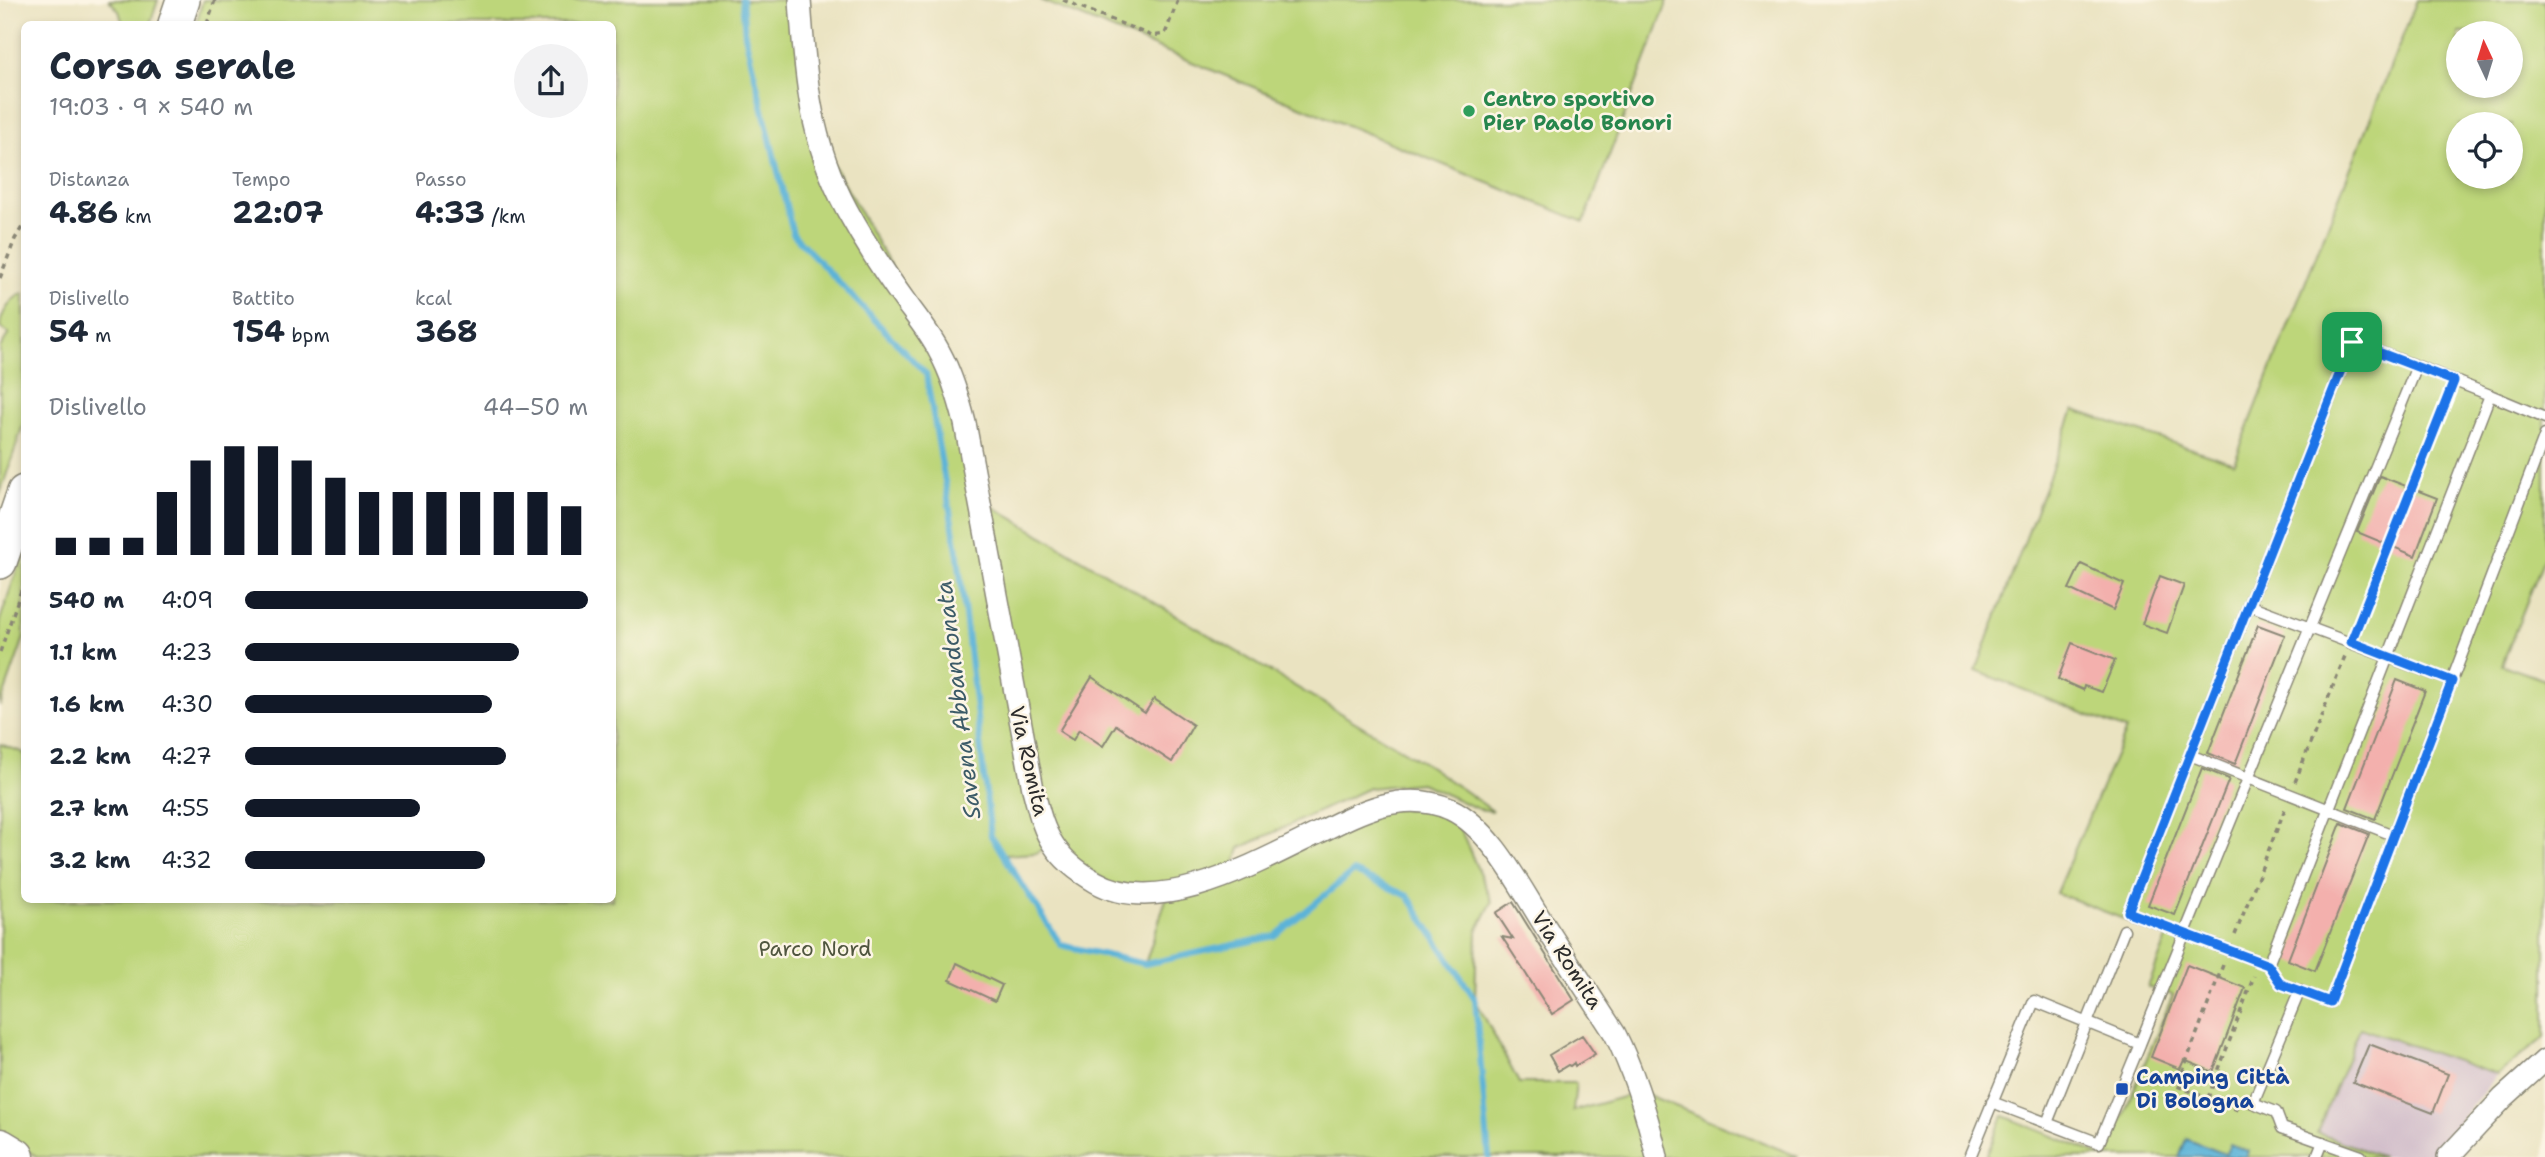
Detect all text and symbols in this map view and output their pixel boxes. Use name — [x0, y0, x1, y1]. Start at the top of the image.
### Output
north arrow — [2446, 21, 2524, 98]
map controls — [2446, 21, 2523, 189]
text: Corsa serale — [49, 40, 296, 91]
button: share — [514, 44, 588, 118]
place label: Centro sportivo Pier Paolo Bonori — [1483, 85, 1672, 137]
text: 19:03 · 9 × 540 m — [49, 92, 253, 122]
marker: Centro sportivo Pier Paolo Bonori — [1461, 103, 1477, 119]
button: locate — [2446, 112, 2523, 189]
text: Distanza — [49, 167, 129, 192]
text: Tempo — [232, 167, 291, 192]
text: Passo — [415, 167, 466, 192]
text: 4.86 — [49, 192, 118, 233]
text: 22:07 — [232, 192, 324, 233]
text: 4:33 — [415, 192, 485, 233]
text: km — [118, 204, 152, 229]
text: /km — [485, 204, 526, 229]
text: Dislivello — [49, 286, 130, 311]
text: Battito — [232, 286, 295, 311]
text: kcal — [415, 286, 452, 311]
text: 54 — [49, 311, 89, 352]
text: 154 — [232, 311, 285, 352]
text: 368 — [415, 311, 478, 352]
pin — [2322, 312, 2382, 372]
text: m — [89, 323, 111, 348]
text: bpm — [285, 323, 330, 348]
icon: arrive — [2333, 323, 2371, 361]
text: Dislivello — [49, 392, 147, 422]
text: 44–50 m — [483, 392, 588, 422]
water label: Savena Abbandonata — [928, 579, 988, 821]
text: 540 m — [49, 585, 124, 615]
text: 4:09 — [161, 585, 213, 615]
text: 1.1 km — [49, 637, 117, 667]
text: 4:23 — [161, 637, 212, 667]
text: 1.6 km — [49, 689, 124, 719]
text: 4:30 — [161, 689, 213, 719]
street label: Via Romita — [1003, 703, 1055, 819]
text: 2.2 km — [49, 741, 131, 771]
text: 4:27 — [161, 741, 212, 771]
text: 2.7 km — [49, 793, 129, 823]
text: 4:55 — [161, 793, 209, 823]
text: 3.2 km — [49, 845, 131, 875]
text: 4:32 — [161, 845, 212, 875]
street label: Via Romita — [1525, 905, 1609, 1015]
park label: Parco Nord — [758, 935, 872, 963]
place label: Camping Città Di Bologna — [2136, 1063, 2290, 1115]
marker: Camping Città Di Bologna — [2114, 1081, 2130, 1097]

